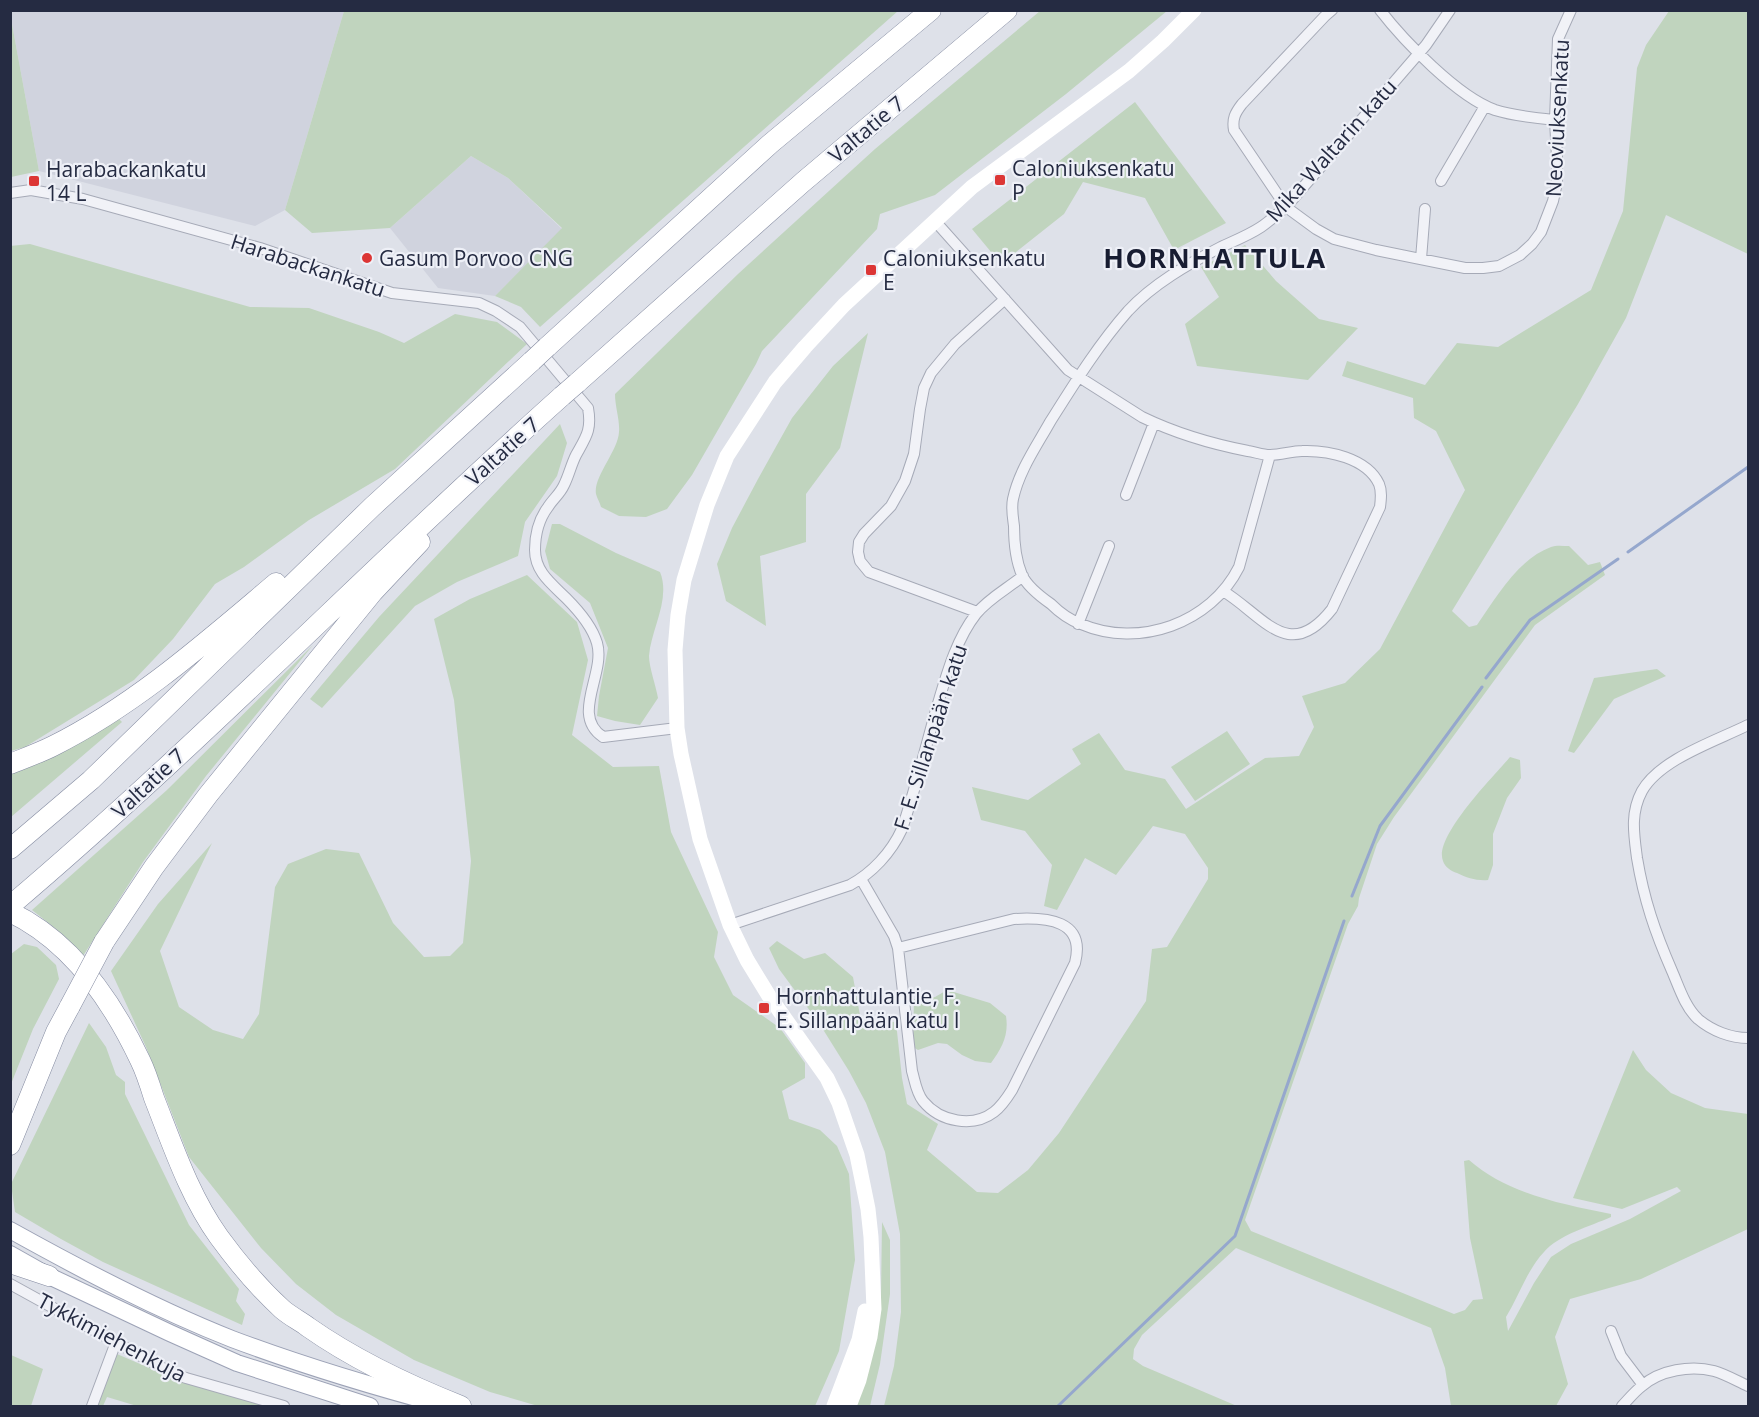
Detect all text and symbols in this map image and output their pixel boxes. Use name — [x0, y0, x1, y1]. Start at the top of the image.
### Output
street label: Neoviuksenkatu — [1539, 39, 1575, 197]
street label: Mika Waltarin katu — [1259, 73, 1403, 227]
street label: Valtatie 7 — [822, 89, 910, 169]
place label: Caloniuksenkatu P — [1012, 154, 1175, 206]
place label: Harabackankatu 14 L — [46, 155, 207, 207]
marker: Caloniuksenkatu P — [993, 173, 1007, 187]
marker: Harabackankatu 14 L — [27, 174, 41, 188]
street label: Harabackankatu — [227, 227, 389, 303]
district label: HORNHATTULA — [1103, 239, 1327, 276]
place label: Gasum Porvoo CNG — [379, 244, 573, 272]
place label: Caloniuksenkatu E — [883, 244, 1046, 296]
marker: Gasum Porvoo CNG — [360, 251, 374, 265]
marker: Caloniuksenkatu E — [864, 263, 878, 277]
street label: Valtatie 7 — [459, 410, 545, 492]
street label: F. E. Sillanpään katu — [887, 640, 973, 834]
street label: Valtatie 7 — [105, 742, 191, 824]
place label: Hornhattulantie, F. E. Sillanpään katu I — [776, 982, 960, 1034]
marker: Hornhattulantie, F. E. Sillanpään katu I — [757, 1001, 771, 1015]
street label: Tykkimiehenkuja — [33, 1286, 191, 1388]

